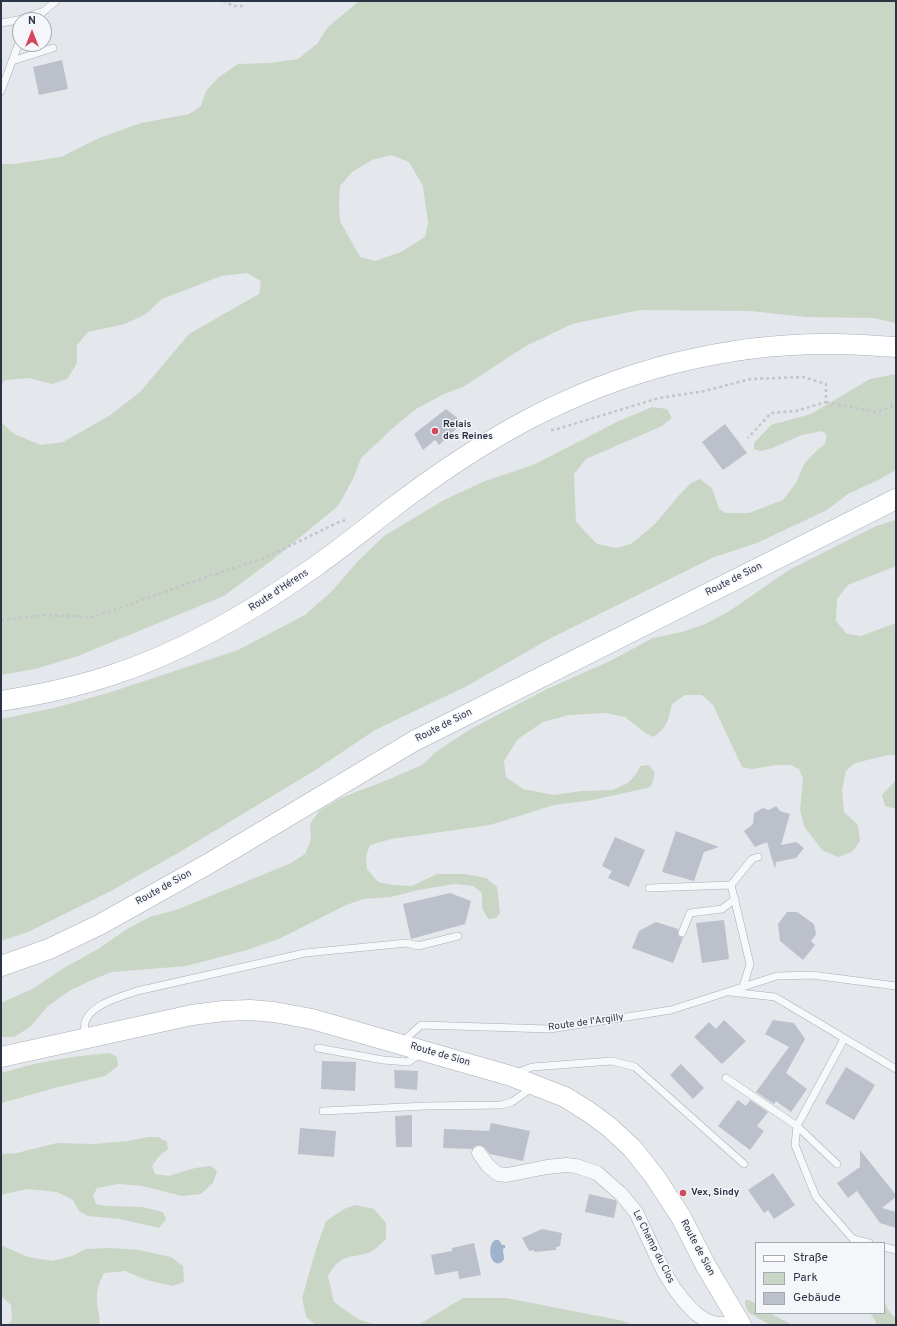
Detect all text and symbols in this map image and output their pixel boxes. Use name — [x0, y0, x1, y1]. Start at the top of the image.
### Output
north arrow — [12, 12, 52, 52]
text: N — [28, 14, 36, 28]
place label: Relais des Reines — [443, 419, 493, 442]
marker: Relais des Reines — [430, 426, 440, 436]
street label: Route de Sion — [704, 561, 764, 599]
street label: Route d'Hérens — [247, 567, 311, 615]
street label: Route de Sion — [414, 707, 474, 745]
street label: Route de Sion — [134, 868, 194, 908]
street label: Route de l'Argilly — [547, 1012, 625, 1034]
street label: Route de Sion — [409, 1041, 471, 1069]
place label: Vex, Sindy — [691, 1187, 740, 1199]
marker: Vex, Sindy — [678, 1188, 688, 1198]
street label: Le Champ du Clos — [629, 1208, 677, 1286]
street label: Route de Sion — [677, 1218, 717, 1278]
legend — [755, 1242, 885, 1314]
text: Straße — [793, 1250, 828, 1266]
text: Park — [793, 1270, 818, 1286]
text: Gebäude — [793, 1290, 841, 1306]

